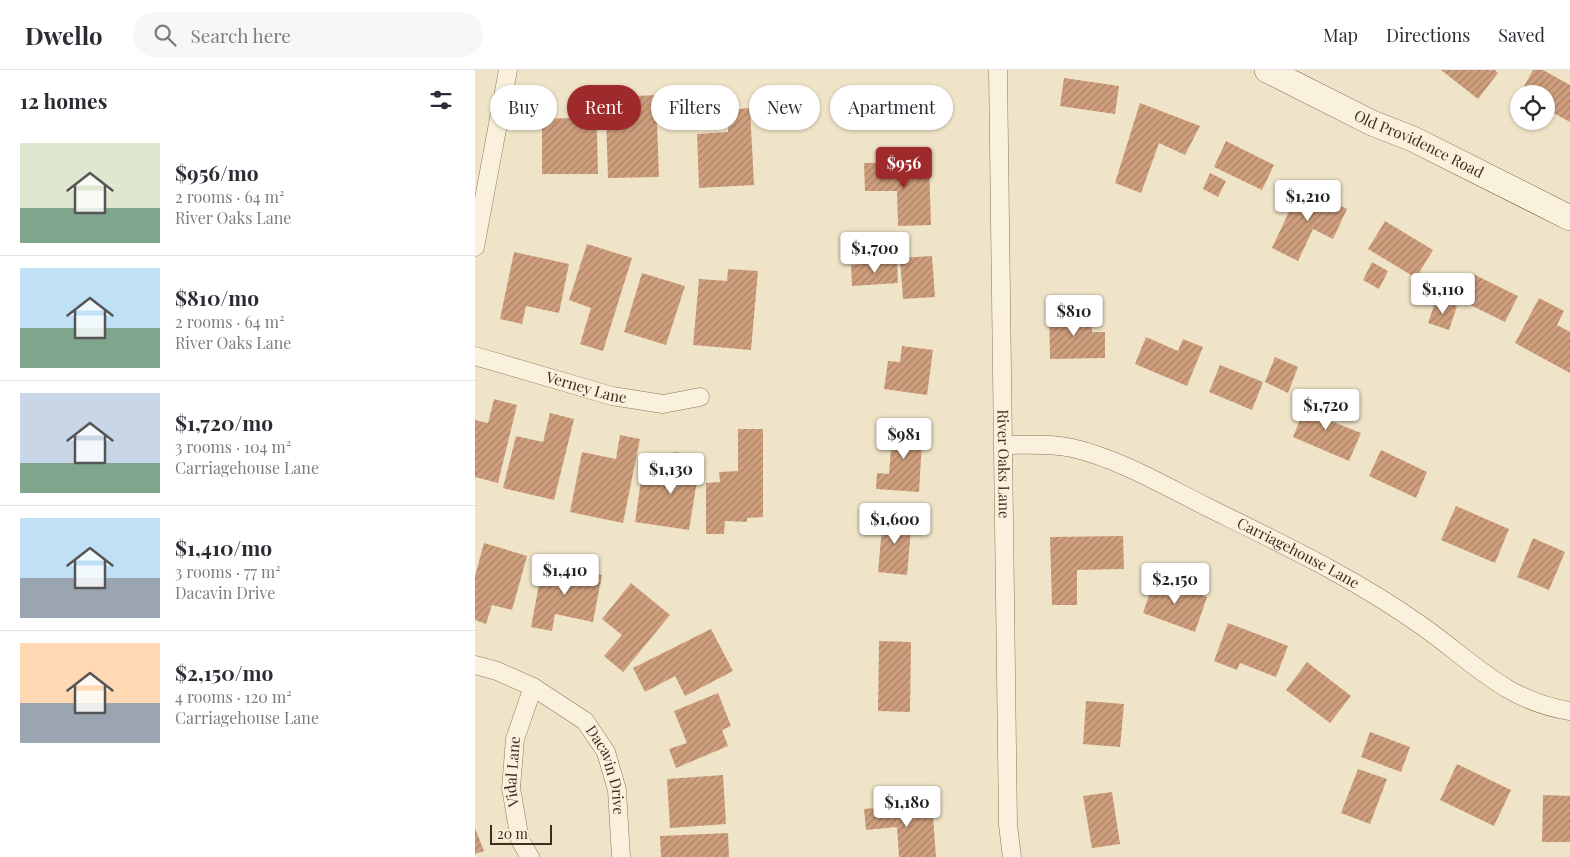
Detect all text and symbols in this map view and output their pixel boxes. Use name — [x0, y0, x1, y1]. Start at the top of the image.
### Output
search box — [133, 12, 483, 57]
text: Dwello — [25, 19, 103, 51]
icon: search — [151, 21, 179, 49]
text: Search here — [191, 22, 291, 48]
text: Map — [1323, 23, 1358, 47]
text: Directions — [1386, 23, 1470, 47]
text: Saved — [1498, 23, 1545, 47]
chip: Buy — [490, 85, 557, 130]
chip: Rent — [567, 85, 641, 130]
chip: Filters — [651, 85, 739, 130]
chip: New — [749, 85, 820, 130]
chip: Apartment — [830, 85, 953, 130]
map controls — [1510, 85, 1555, 130]
button: locate — [1510, 85, 1555, 130]
text: 12 homes — [20, 86, 107, 114]
icon: filters — [427, 86, 455, 114]
street label: Old Providence Road — [1351, 105, 1488, 182]
pin: $956 — [874, 146, 934, 189]
text: $956 — [887, 152, 921, 173]
text: $956/mo — [175, 158, 259, 186]
icon: home — [60, 163, 120, 223]
pin: $1,210 — [1267, 180, 1349, 222]
text: $1,210 — [1286, 185, 1330, 206]
text: 2 rooms · 64 m² — [175, 186, 284, 207]
text: River Oaks Lane — [175, 207, 291, 228]
pin: $1,700 — [834, 232, 916, 274]
text: $1,700 — [851, 237, 899, 258]
pin: $1,110 — [1402, 272, 1484, 315]
text: $1,110 — [1422, 278, 1464, 299]
text: $810/mo — [175, 283, 259, 311]
icon: home — [60, 288, 120, 348]
pin: $810 — [1044, 294, 1104, 337]
text: $810 — [1057, 300, 1091, 321]
text: 2 rooms · 64 m² — [175, 311, 284, 332]
text: River Oaks Lane — [175, 332, 291, 353]
street label: Verney Lane — [543, 366, 628, 407]
pin: $1,720 — [1285, 388, 1367, 431]
text: $1,720 — [1303, 394, 1349, 415]
text: $1,720/mo — [175, 408, 273, 436]
street label: River Oaks Lane — [993, 409, 1015, 519]
icon: home — [60, 413, 120, 473]
pin: $981 — [874, 418, 934, 460]
text: $981 — [887, 423, 921, 444]
text: 3 rooms · 104 m² — [175, 436, 291, 457]
pin: $1,130 — [630, 452, 712, 495]
text: Carriagehouse Lane — [175, 457, 319, 478]
text: $1,130 — [649, 458, 693, 479]
pin: $1,600 — [854, 502, 936, 545]
text: $1,600 — [870, 508, 920, 529]
street label: Carriagehouse Lane — [1234, 512, 1363, 593]
text: $1,410/mo — [175, 533, 272, 561]
icon: home — [60, 538, 120, 598]
pin: $1,410 — [524, 554, 606, 596]
text: $1,410 — [543, 559, 587, 580]
text: 3 rooms · 77 m² — [175, 561, 281, 582]
pin: $2,150 — [1134, 562, 1216, 605]
text: $2,150 — [1152, 568, 1198, 589]
text: Dacavin Drive — [175, 582, 275, 603]
text: $2,150/mo — [175, 658, 273, 686]
icon: home — [60, 663, 120, 723]
text: 4 rooms · 120 m² — [175, 686, 292, 707]
text: Carriagehouse Lane — [175, 707, 319, 728]
street label: Dacavin Drive — [582, 721, 629, 815]
street label: Vidal Lane — [500, 735, 524, 809]
pin: $1,180 — [866, 786, 948, 828]
text: $1,180 — [884, 791, 930, 812]
scale bar — [490, 822, 553, 845]
text: 20 m — [497, 824, 528, 843]

